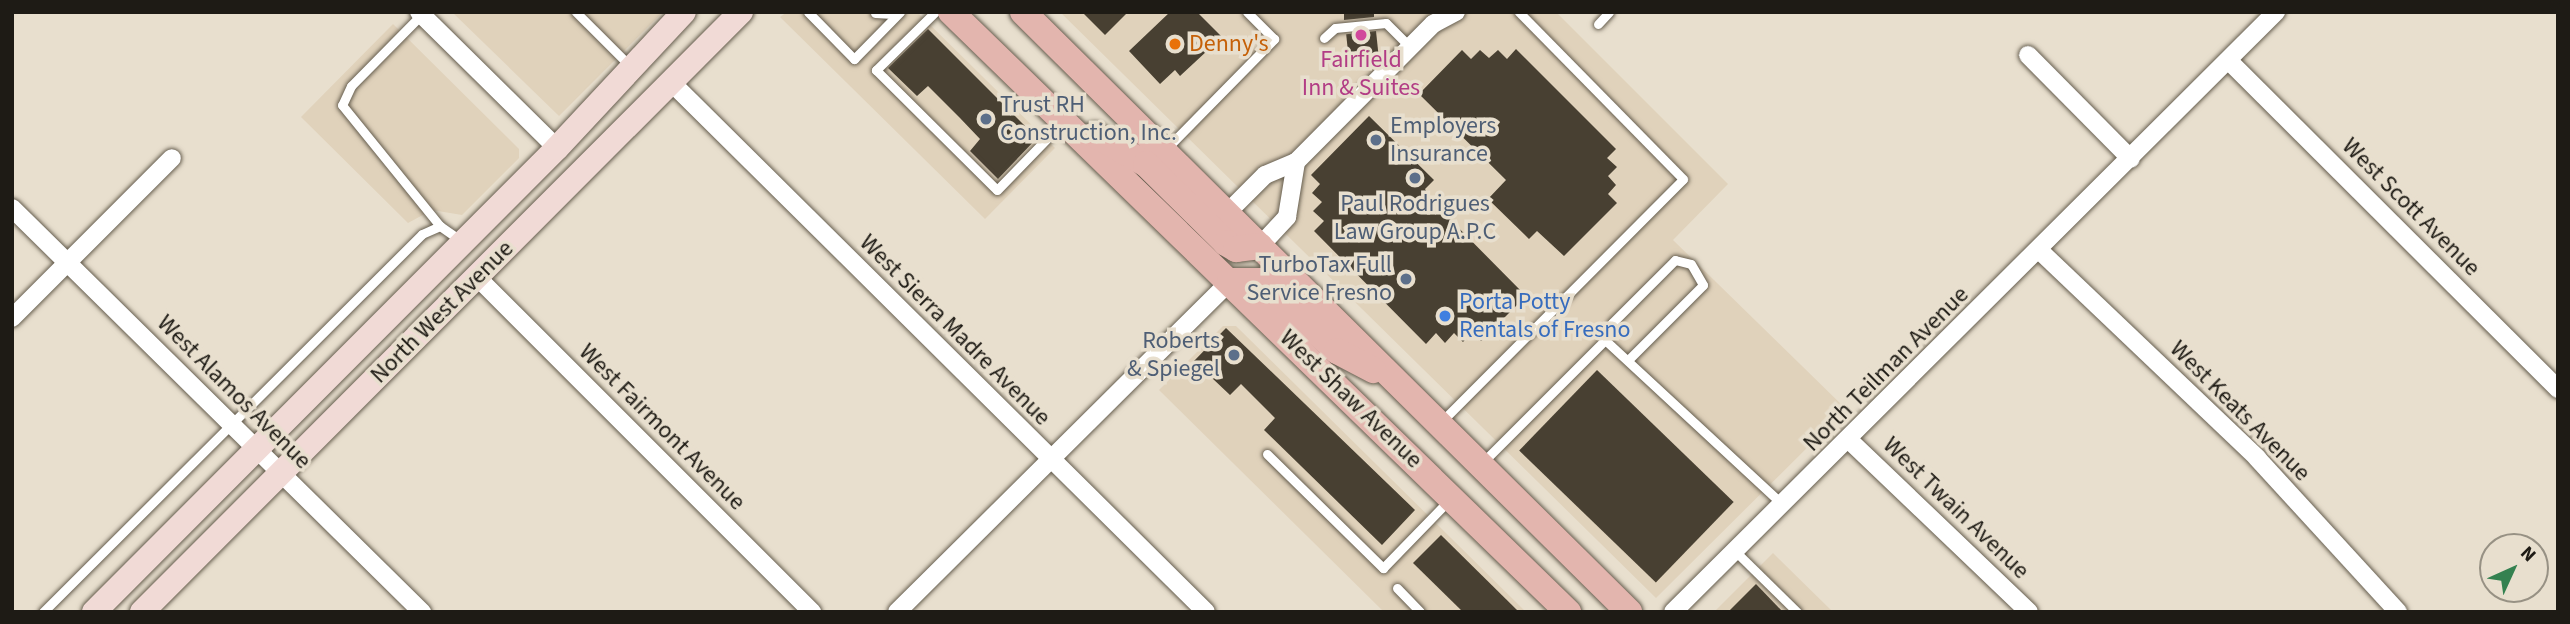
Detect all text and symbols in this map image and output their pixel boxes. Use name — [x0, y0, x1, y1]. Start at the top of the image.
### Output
marker: Fairfield Inn & Suites — [1353, 27, 1369, 43]
place label: Denny's — [1189, 30, 1269, 58]
marker: Denny's — [1167, 36, 1183, 52]
place label: Fairfield Inn & Suites — [1302, 46, 1420, 102]
place label: Trust RH Construction, Inc. — [1000, 91, 1177, 147]
marker: Trust RH Construction, Inc. — [978, 111, 994, 127]
place label: Employers Insurance — [1390, 112, 1496, 168]
marker: Employers Insurance — [1368, 132, 1384, 148]
street label: West Scott Avenue — [2336, 132, 2486, 282]
marker: Paul Rodrigues Law Group A.P.C — [1407, 170, 1423, 186]
place label: Paul Rodrigues Law Group A.P.C — [1334, 190, 1496, 246]
street label: West Sierra Madre Avenue — [853, 228, 1057, 432]
street label: North West Avenue — [365, 235, 519, 389]
place label: TurboTax Full Service Fresno — [1247, 251, 1392, 307]
marker: TurboTax Full Service Fresno — [1398, 271, 1414, 287]
street label: North Teilman Avenue — [1797, 280, 1975, 458]
place label: Porta Potty Rentals of Fresno — [1459, 288, 1630, 344]
marker: Porta Potty Rentals of Fresno — [1437, 308, 1453, 324]
street label: West Alamos Avenue — [151, 309, 317, 475]
street label: West Shaw Avenue — [1274, 324, 1428, 474]
place label: Roberts & Spiegel — [1127, 327, 1220, 383]
street label: West Keats Avenue — [2164, 335, 2316, 487]
street label: West Fairmont Avenue — [573, 338, 751, 516]
marker: Roberts & Spiegel — [1226, 347, 1242, 363]
street label: West Twain Avenue — [1877, 431, 2035, 585]
north arrow — [2479, 533, 2549, 603]
text: N — [2514, 540, 2542, 568]

